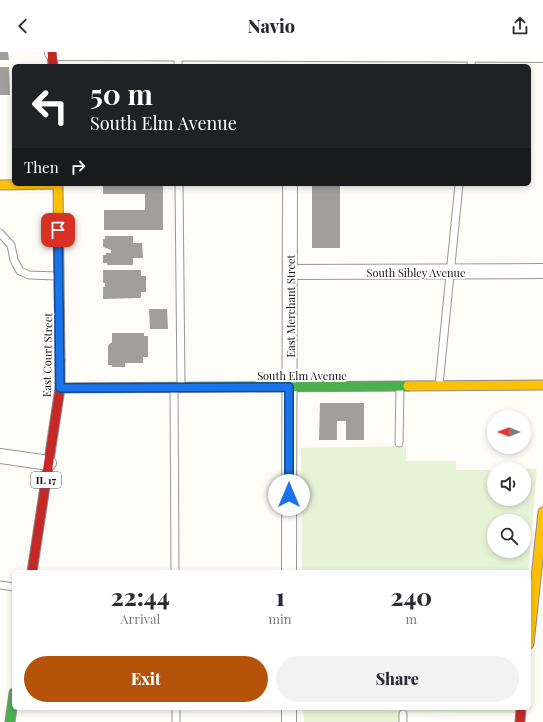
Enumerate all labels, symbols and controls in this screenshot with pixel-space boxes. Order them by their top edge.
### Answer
text: Navio [248,14,295,38]
icon: back [12,15,34,37]
icon: share [509,15,531,37]
text: 50 m [90,75,153,112]
icon: left [24,80,76,132]
text: South Elm Avenue [90,111,237,135]
icon: right [67,156,89,178]
text: Then [24,157,59,177]
pin [41,213,75,247]
icon: arrive [47,219,69,241]
street label: East Merchant Street [283,254,298,358]
street label: South Sibley Avenue [366,265,466,280]
street label: East Court Street [39,313,55,397]
street label: South Elm Avenue [257,368,347,383]
north arrow [487,410,531,454]
map controls [487,410,531,558]
button: sound [487,462,531,506]
road number: IL 17 [31,472,61,488]
position arrow [268,474,310,516]
button: search [487,514,531,558]
text: 22:44 [111,580,170,612]
text: 1 [275,580,285,612]
text: 240 [390,580,432,612]
text: Arrival [120,610,160,627]
text: min [269,610,292,627]
text: m [406,610,417,627]
button: Exit [24,656,268,702]
button: Share [276,656,519,702]

